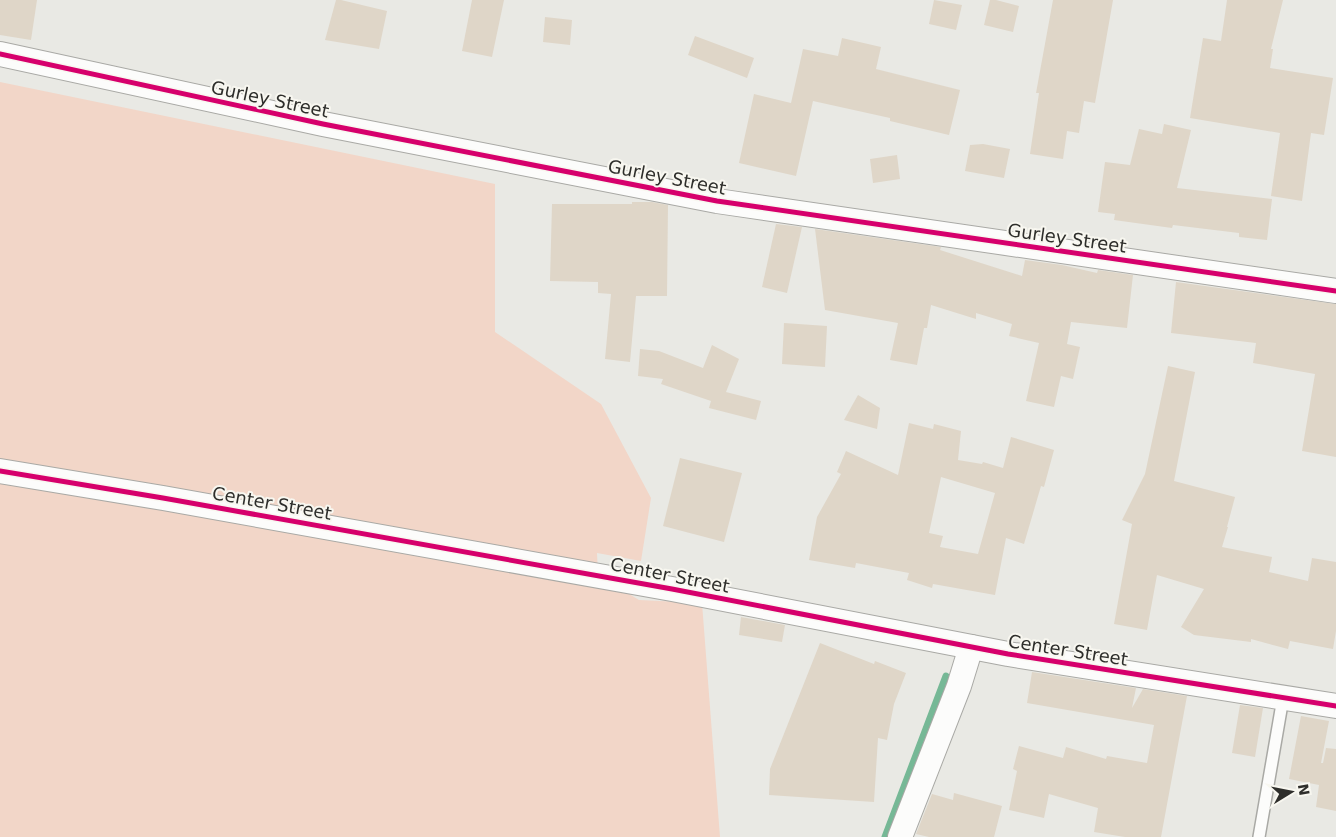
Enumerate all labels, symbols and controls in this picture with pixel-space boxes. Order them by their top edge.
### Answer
street label: Gurley Street [209,76,331,122]
street label: Gurley Street [606,155,728,199]
street label: Gurley Street [1006,219,1128,257]
street label: Center Street [211,482,333,524]
street label: Center Street [609,553,731,597]
street label: Center Street [1007,630,1129,670]
north arrow [1266,767,1316,817]
text: N [1295,783,1313,797]

